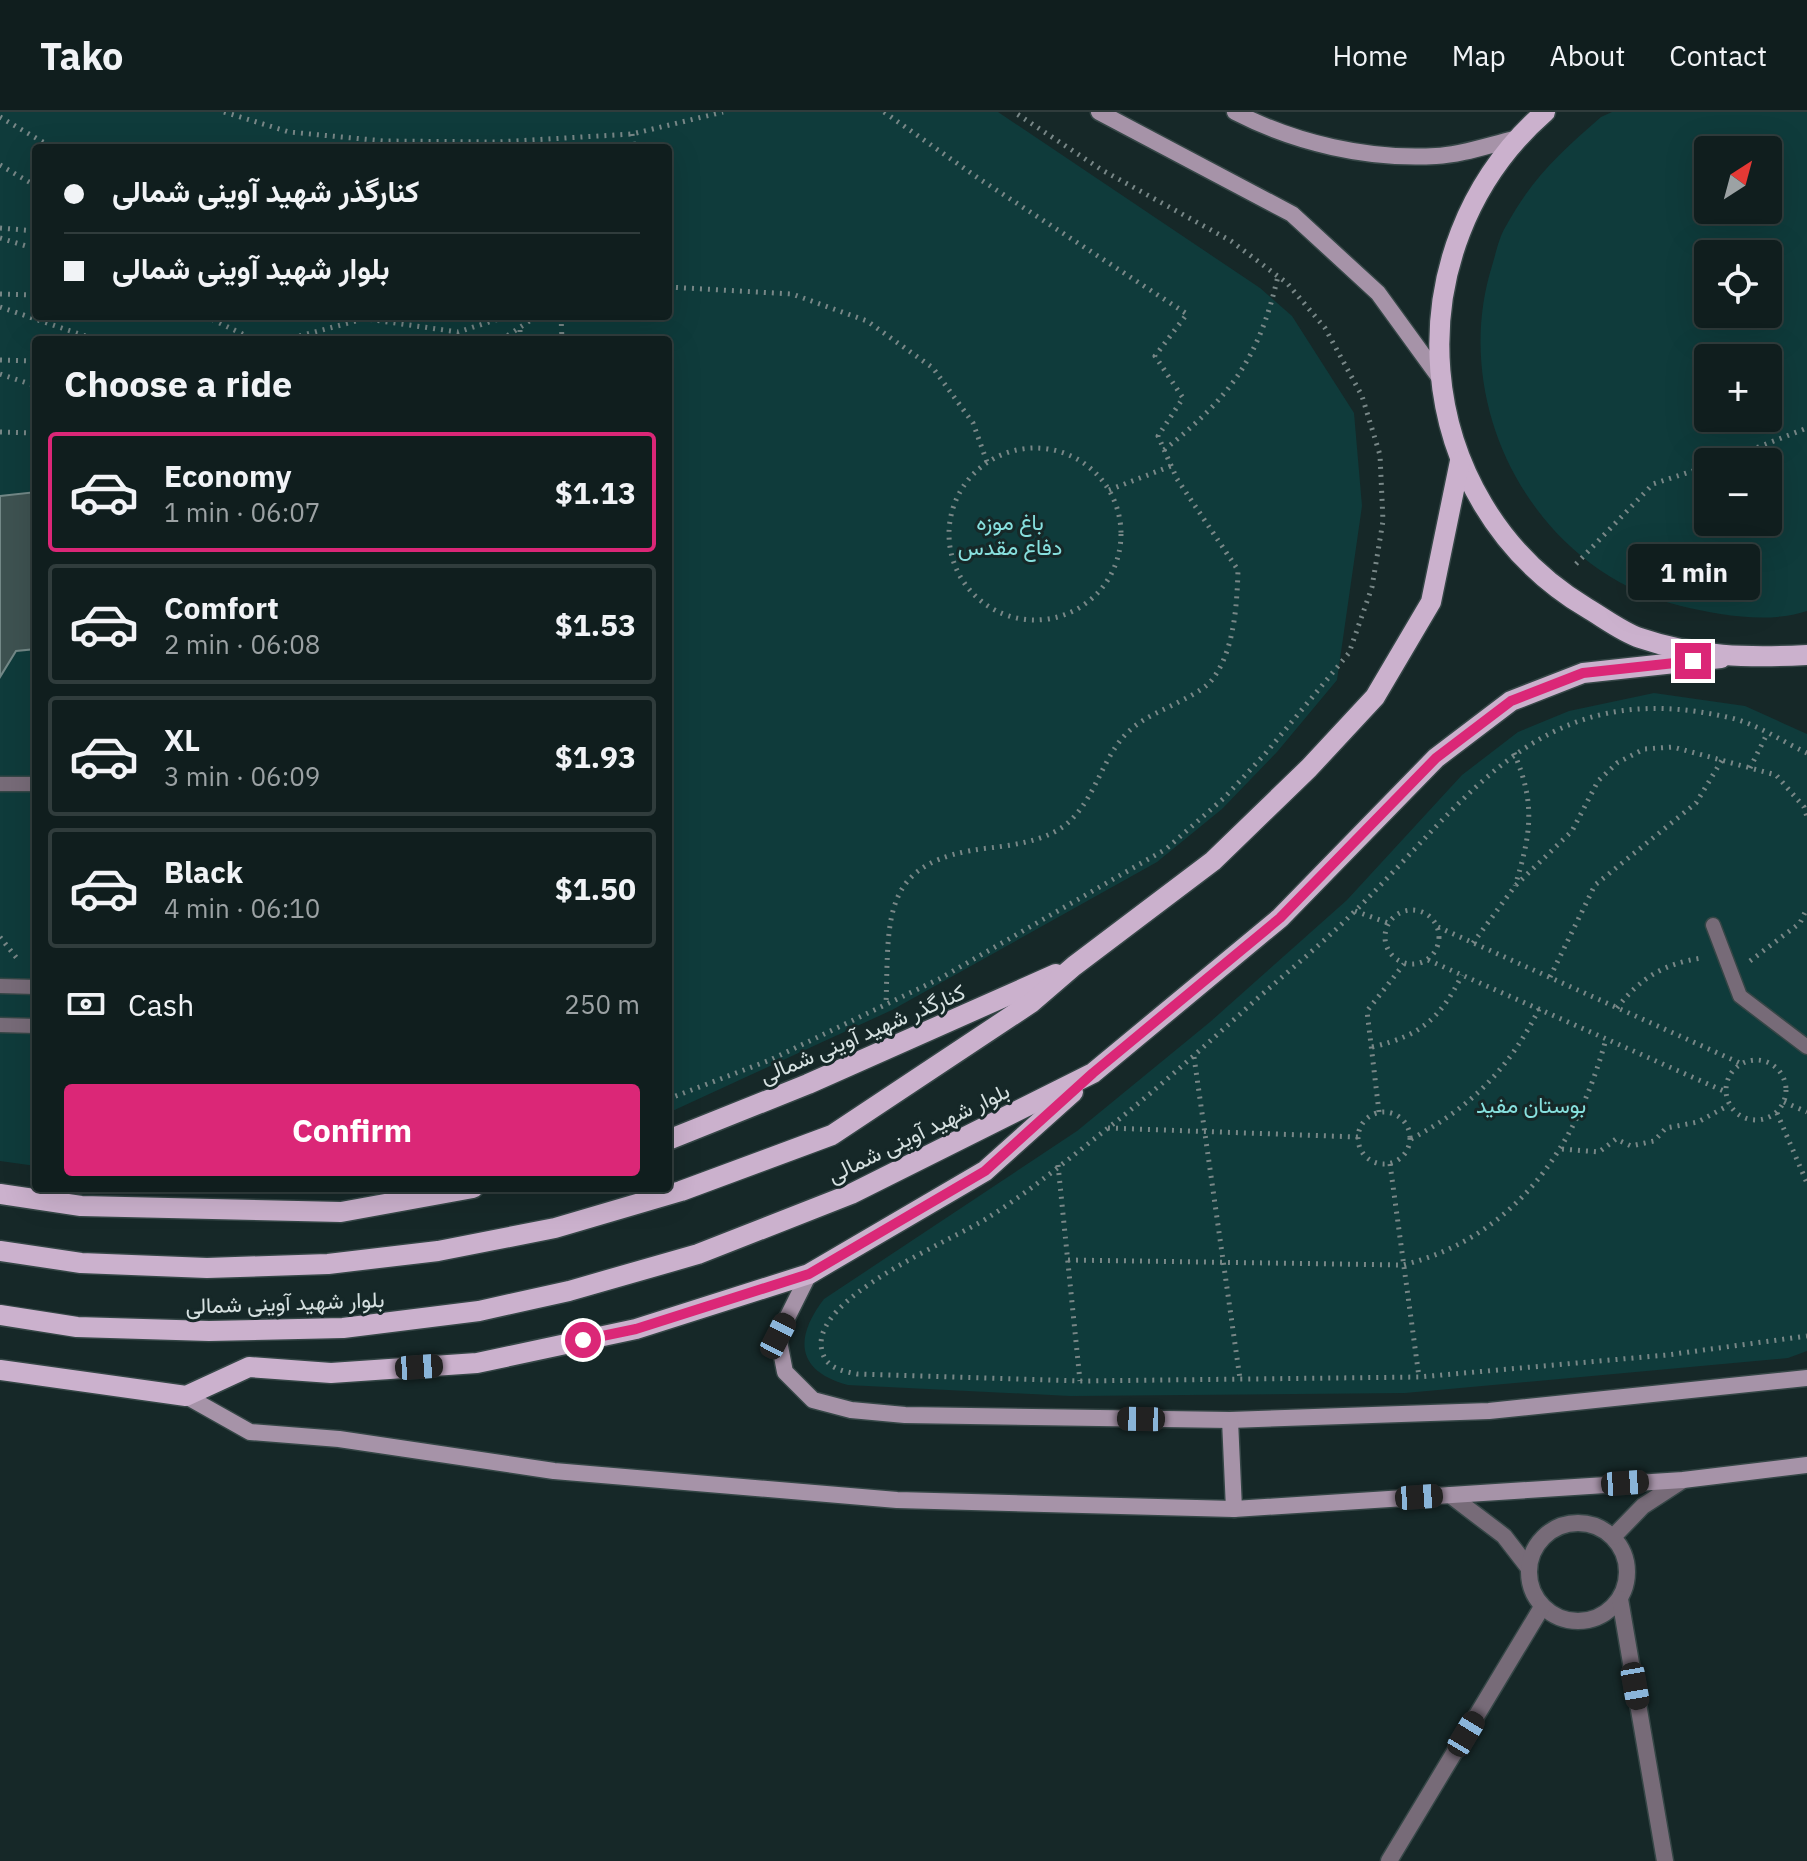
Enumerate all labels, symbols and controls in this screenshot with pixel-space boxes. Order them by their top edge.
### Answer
text: Tako [40,31,124,80]
text: Home [1332,37,1408,74]
text: Map [1452,37,1506,74]
text: About [1550,37,1625,74]
text: Contact [1669,37,1767,74]
north arrow [1694,136,1782,224]
map controls [1694,136,1782,536]
text: کنارگذر شهید آوینی شمالی [112,171,419,210]
button: locate [1694,240,1782,328]
text: بلوار شهید آوینی شمالی [112,248,390,287]
button: + [1694,344,1782,432]
text: Choose a ride [64,360,292,407]
button: − [1694,448,1782,536]
icon: car [68,456,140,528]
text: Economy [164,456,292,495]
text: $1.13 [555,473,636,512]
text: 1 min · 06:07 [164,495,320,529]
park label: باغ موزه دفاع مقدس [958,507,1062,562]
callout: 1 min [1627,545,1759,601]
text: 1 min [1660,555,1728,589]
icon: car [68,588,140,660]
text: Comfort [164,588,279,627]
text: $1.53 [555,605,636,644]
text: 2 min · 06:08 [164,627,320,661]
route end [1675,643,1711,679]
icon: car [68,720,140,792]
text: XL [164,720,200,759]
text: $1.93 [555,737,636,776]
text: 3 min · 06:09 [164,759,320,793]
icon: car [68,852,140,924]
text: Black [164,852,243,891]
text: $1.50 [555,869,636,908]
text: 4 min · 06:10 [164,891,320,925]
street label: کنارگذر شهید آوینی شمالی [755,976,969,1089]
icon: cash [64,982,108,1026]
text: Cash [128,985,194,1024]
text: 250 m [564,987,640,1021]
street label: بلوار شهید آوینی شمالی [822,1075,1014,1189]
button: Confirm [64,1084,640,1176]
park label: بوستان مفید [1476,1090,1586,1119]
street label: بلوار شهید آوینی شمالی [185,1284,385,1320]
car [756,1309,800,1363]
route start [565,1322,601,1358]
car [394,1353,444,1381]
car [1117,1407,1165,1431]
car [1600,1469,1650,1497]
car [1394,1483,1444,1511]
car [1619,1660,1651,1712]
car [1443,1707,1489,1761]

